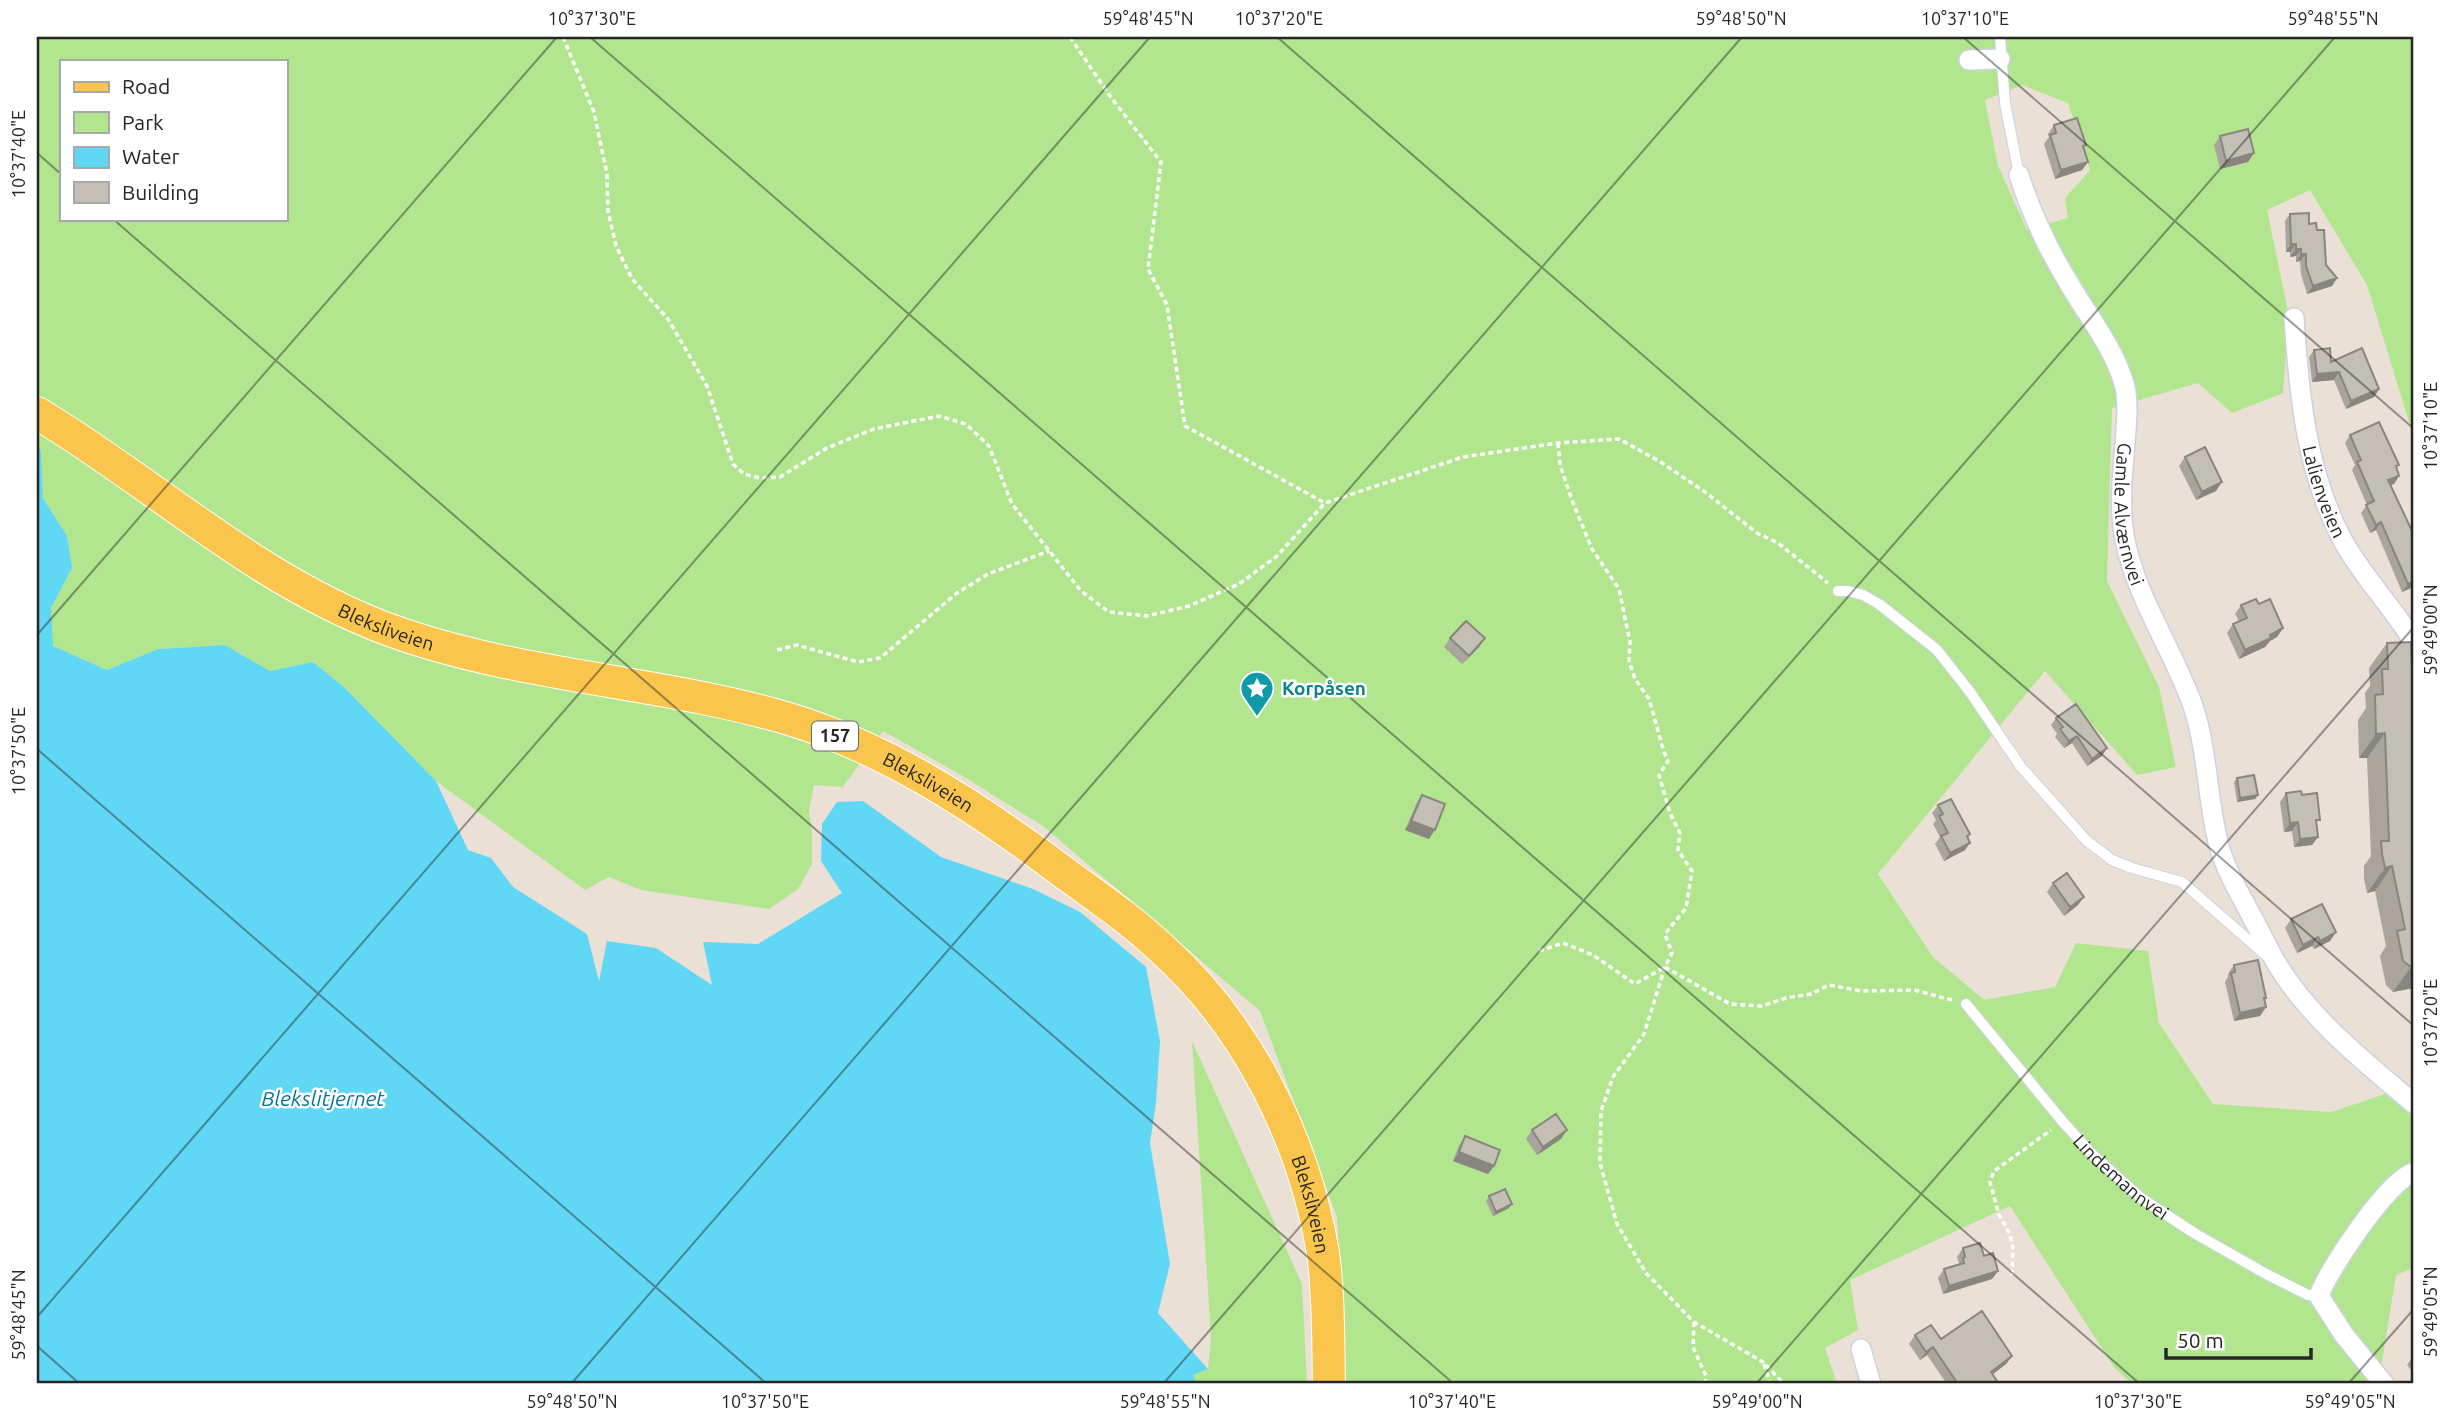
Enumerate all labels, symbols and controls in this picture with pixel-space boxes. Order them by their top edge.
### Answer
text: 10°37'30"E [548,8,636,28]
text: 59°48'45"N [1102,8,1194,28]
text: 10°37'20"E [1235,8,1323,28]
text: 59°48'50"N [1695,8,1787,28]
text: 10°37'10"E [1921,8,2009,28]
text: 59°48'55"N [2287,8,2379,28]
legend [60,60,287,220]
text: Road [122,74,170,98]
text: 10°37'40"E [8,110,28,198]
text: Park [122,110,164,134]
text: Water [122,144,180,168]
text: Building [122,180,199,204]
text: 10°37'10"E [2420,382,2440,470]
street label: Gamle Alværnvei [2110,442,2149,588]
street label: Lalienveien [2299,444,2350,541]
text: 59°49'00"N [2420,584,2440,676]
street label: Bleksliveien [335,599,437,655]
place icon: Korpåsen [1238,669,1276,718]
place label: Korpåsen [1282,677,1366,699]
text: 10°37'50"E [8,707,28,795]
road number: 157 [812,722,858,750]
street label: Bleksliveien [879,747,978,817]
text: 10°37'20"E [2420,979,2440,1067]
water label: Blekslitjernet [262,1086,385,1110]
street label: Lindemannvei [2069,1130,2173,1224]
street label: Bleksliveien [1287,1152,1334,1255]
text: 59°49'05"N [2420,1266,2440,1358]
text: 59°48'45"N [8,1269,28,1361]
scale bar [2166,1316,2312,1360]
text: 50 m [2177,1328,2224,1352]
text: 59°48'50"N [526,1391,618,1411]
text: 10°37'50"E [721,1391,809,1411]
text: 59°48'55"N [1119,1391,1211,1411]
text: 10°37'40"E [1408,1391,1496,1411]
text: 59°49'00"N [1711,1391,1803,1411]
text: 10°37'30"E [2094,1391,2182,1411]
text: 59°49'05"N [2304,1391,2396,1411]

